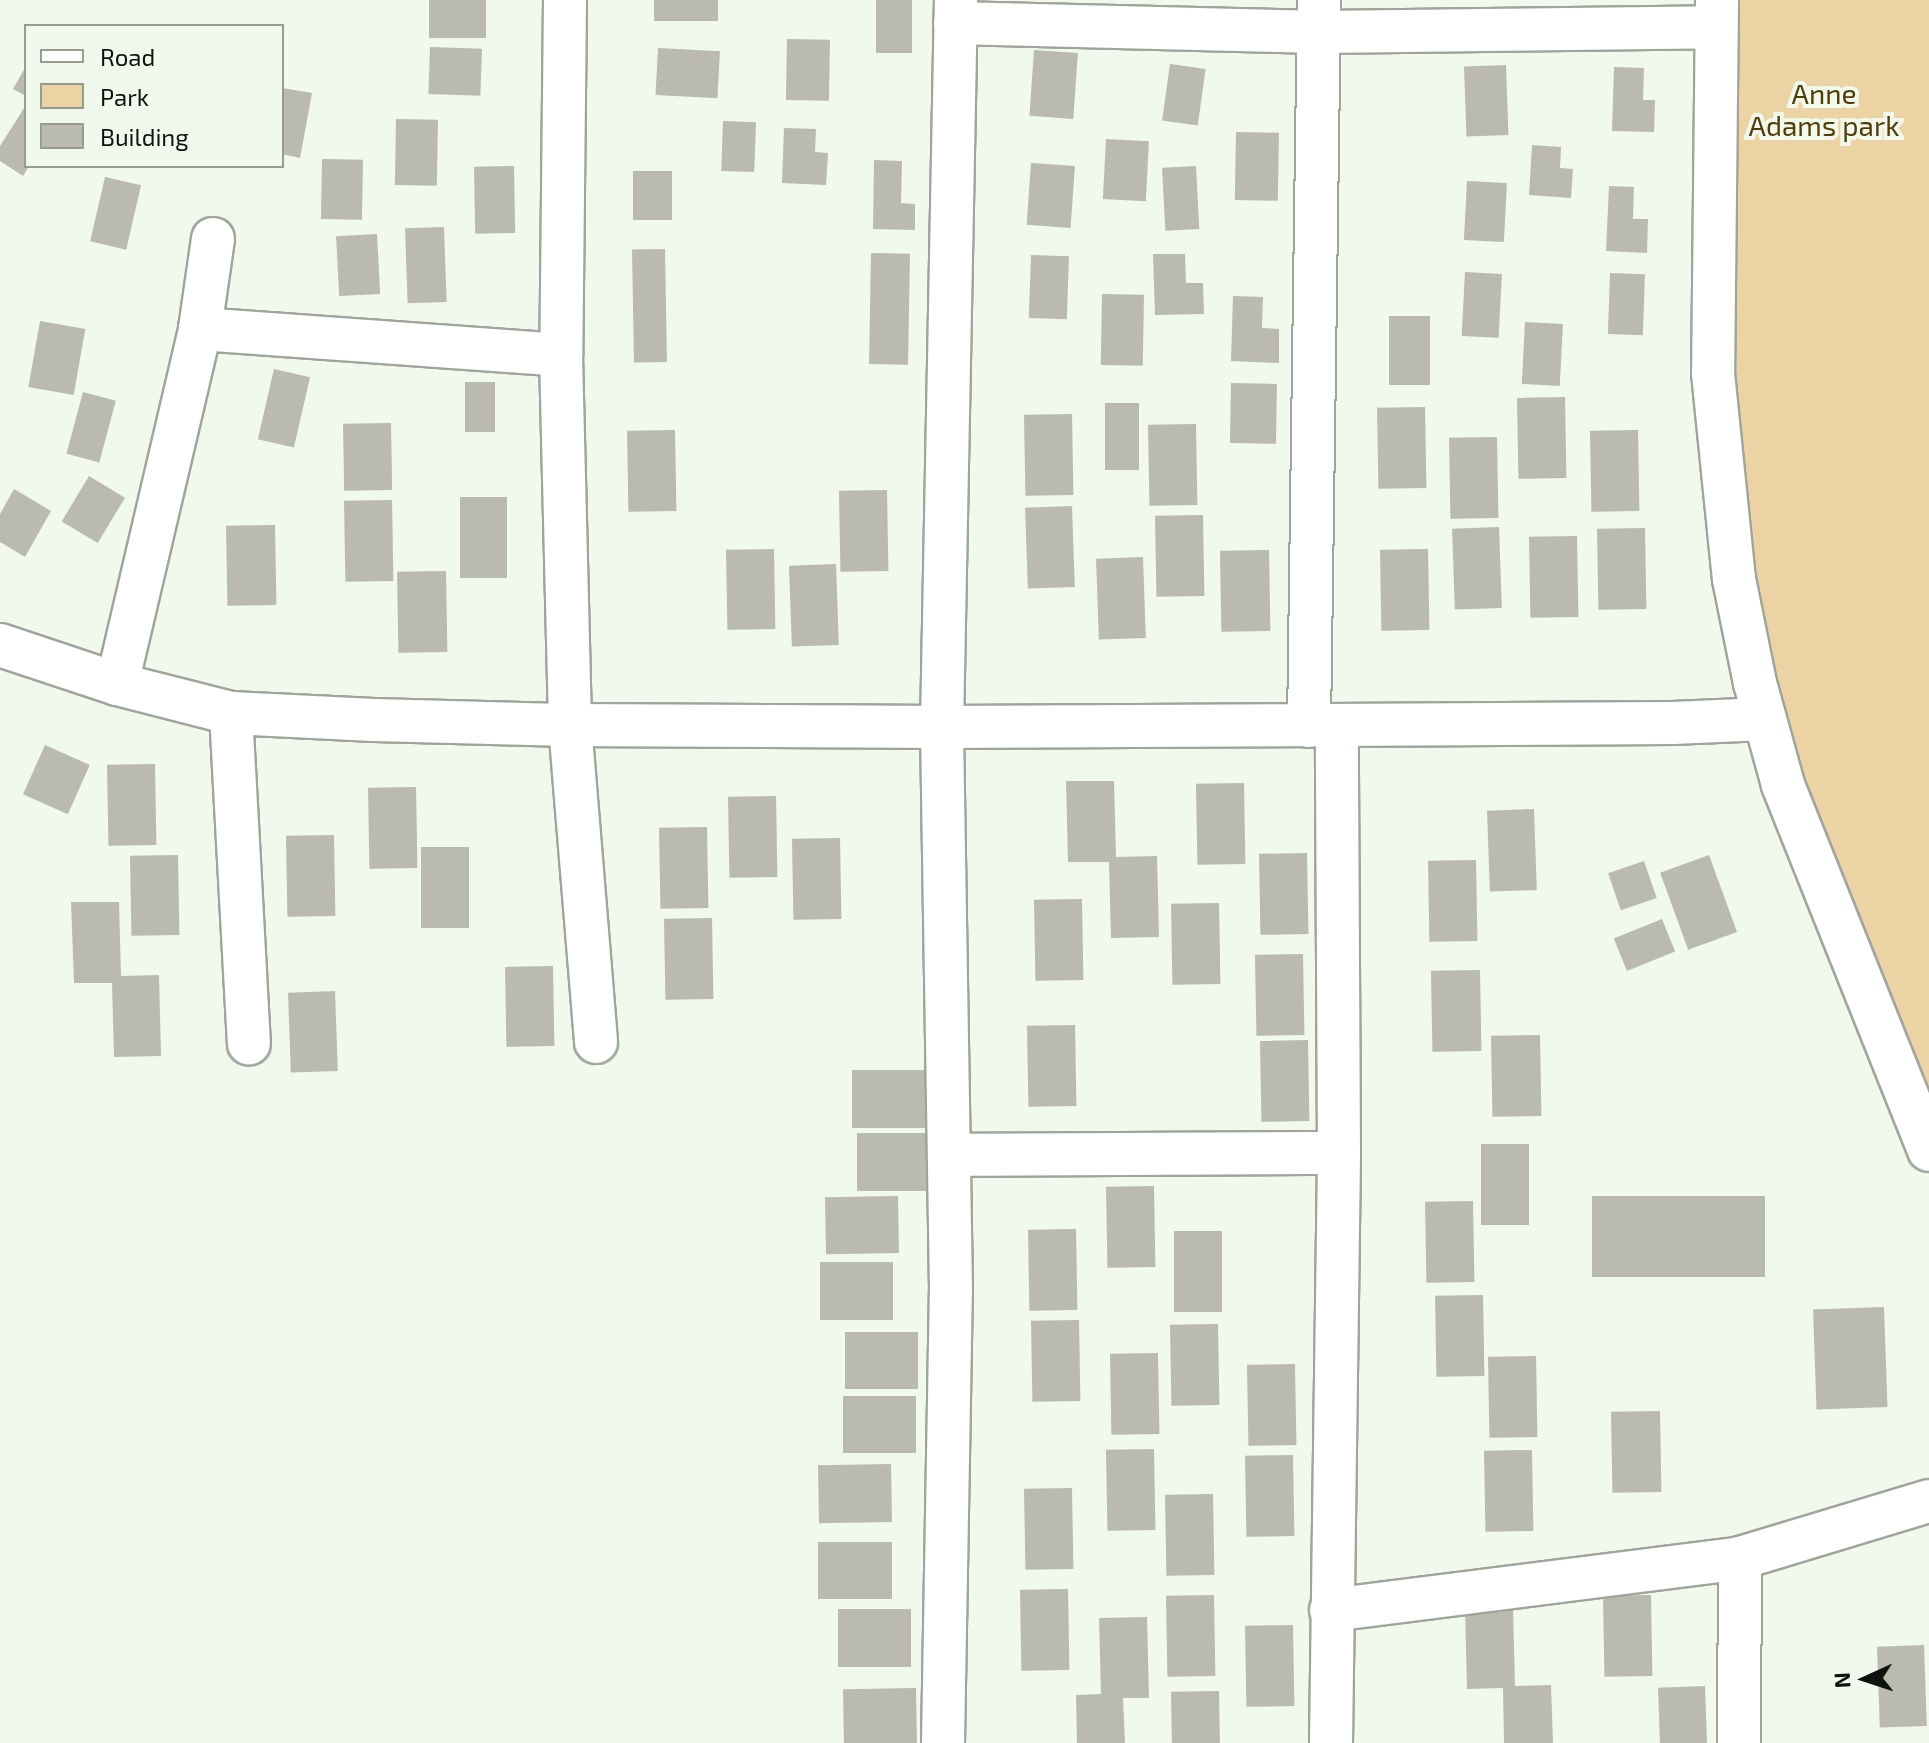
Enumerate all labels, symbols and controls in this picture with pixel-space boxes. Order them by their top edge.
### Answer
legend [24,24,284,168]
text: Road [100,42,155,71]
park label: Anne Adams park [1749,76,1899,142]
text: Park [100,82,149,111]
text: Building [100,122,189,151]
north arrow [1825,1639,1905,1719]
text: N [1828,1672,1854,1689]

